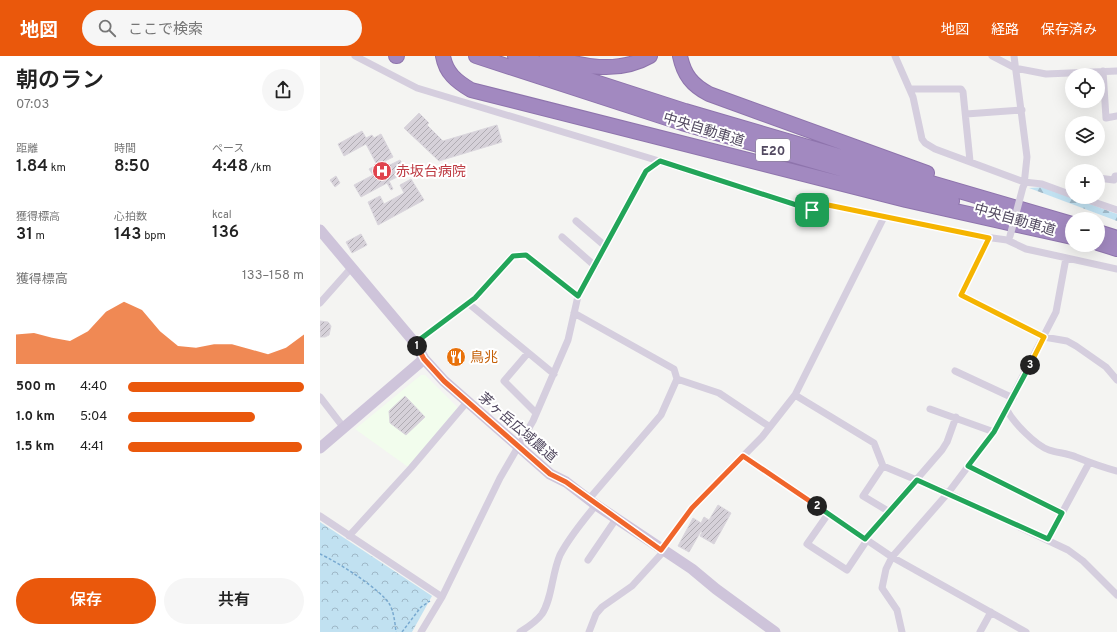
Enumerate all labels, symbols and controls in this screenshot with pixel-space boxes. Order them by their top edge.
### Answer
search box [82,10,362,46]
icon: search [96,17,118,39]
text: 地図 [20,19,58,43]
text: ここで検索 [128,21,203,40]
text: 地図 [941,22,969,39]
text: 経路 [991,22,1019,39]
text: 保存済み [1041,22,1097,39]
text: 朝のラン [16,68,104,95]
map controls [1065,68,1105,252]
button: locate [1065,68,1105,108]
button: share [262,69,304,111]
text: 07:03 [16,97,49,113]
street label: 中央自動車道 [661,110,746,151]
button: layers [1065,116,1105,156]
road number: E20 [756,139,790,161]
text: 距離 [16,142,38,156]
text: 時間 [114,142,136,156]
text: ペース [212,142,244,156]
text: 1.84 [16,156,48,178]
text: 8:50 [114,156,150,178]
text: 4:48 [212,156,248,178]
hospital icon: 赤坂台病院 [371,160,393,182]
text: km [48,161,66,175]
text: /km [248,161,271,175]
place label: 赤坂台病院 [396,163,466,181]
button: + [1065,164,1105,204]
pin [795,193,829,227]
icon: arrive [801,199,823,221]
street label: 中央自動車道 [972,201,1057,240]
text: kcal [212,208,232,222]
text: 獲得標高 [16,210,60,224]
text: 心拍数 [114,210,147,224]
button: − [1065,212,1105,252]
text: 136 [212,222,239,244]
text: 31 [16,224,33,246]
text: 143 [114,224,142,246]
text: m [33,229,45,243]
text: bpm [142,229,166,243]
text: 133–158 m [242,268,304,284]
text: 獲得標高 [16,272,68,288]
pin: 1 [407,336,427,356]
text: 1 [415,339,419,353]
restaurant icon: 鳥兆 [445,346,467,368]
place label: 鳥兆 [470,350,498,367]
pin: 3 [1020,355,1040,375]
text: 3 [1027,358,1033,372]
text: 500 m [16,379,56,395]
text: 4:40 [80,379,107,395]
street label: 茅ヶ岳広域農道 [474,390,560,467]
text: 1.0 km [16,409,55,425]
text: 5:04 [80,409,107,425]
text: 1.5 km [16,439,54,455]
text: 4:41 [80,439,104,455]
pin: 2 [807,496,827,516]
text: 2 [814,499,820,513]
button: 保存 [16,578,156,624]
button: 共有 [164,578,304,624]

